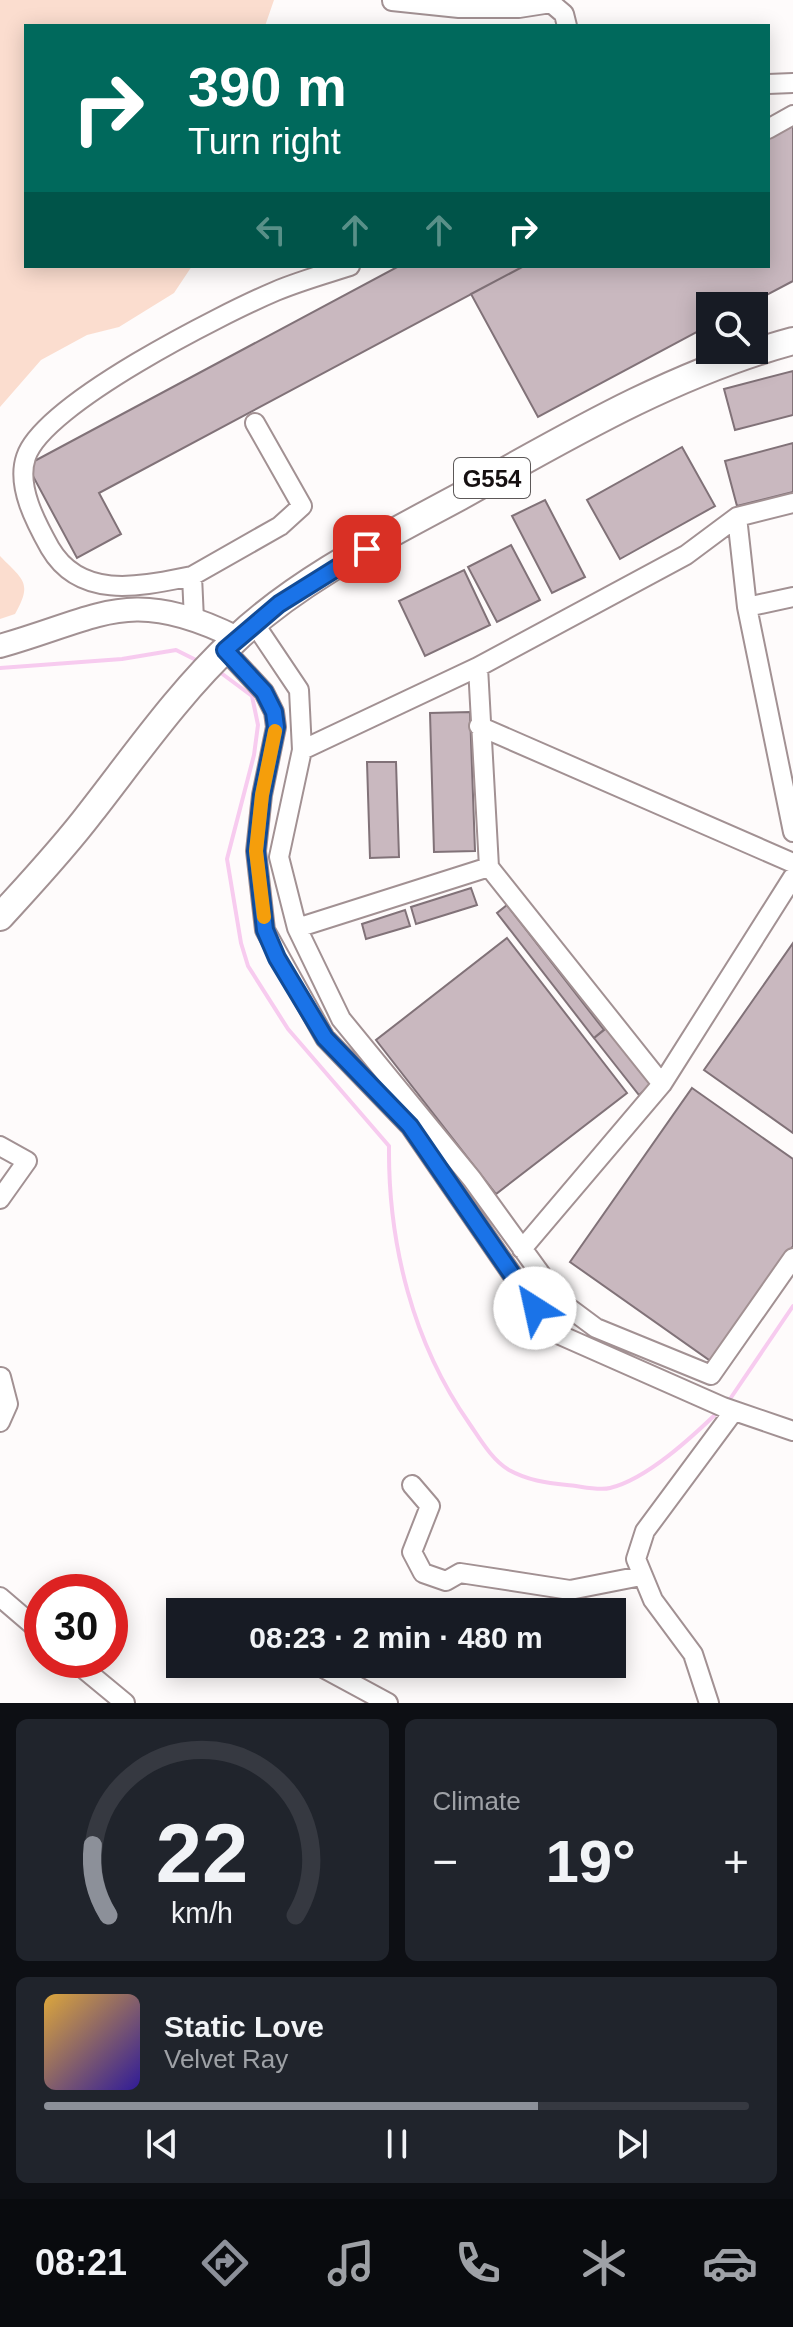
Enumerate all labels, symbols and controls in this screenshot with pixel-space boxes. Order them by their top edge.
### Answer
text: 390 m [188,55,347,118]
icon: right [56,56,160,160]
text: Turn right [188,121,341,162]
icon: left [249,208,293,252]
icon: ahead [333,208,377,252]
icon: ahead [417,208,461,252]
icon: right [501,208,545,252]
map controls [696,292,768,364]
button: search [696,292,768,364]
road number: G554 [454,458,530,498]
pin [333,515,401,583]
icon: arrive [345,527,389,571]
position arrow [493,1266,577,1350]
speed limit sign: 30 [24,1574,128,1678]
text: 08:23 · 2 min · 480 m [249,1621,543,1654]
text: Climate [433,1786,521,1816]
text: 22 [156,1807,249,1900]
text: 19° [545,1828,636,1895]
text: − [433,1837,458,1886]
text: + [723,1837,749,1886]
text: km/h [171,1897,233,1929]
text: Static Love [164,2010,324,2043]
text: Velvet Ray [164,2044,288,2074]
icon: previous [140,2122,184,2166]
icon: pause [375,2122,419,2166]
icon: next [610,2122,654,2166]
icon: directions [197,2235,253,2291]
icon: music [323,2235,379,2291]
icon: phone [450,2235,506,2291]
icon: climate [576,2235,632,2291]
icon: car [702,2235,758,2291]
text: 08:21 [35,2242,127,2283]

